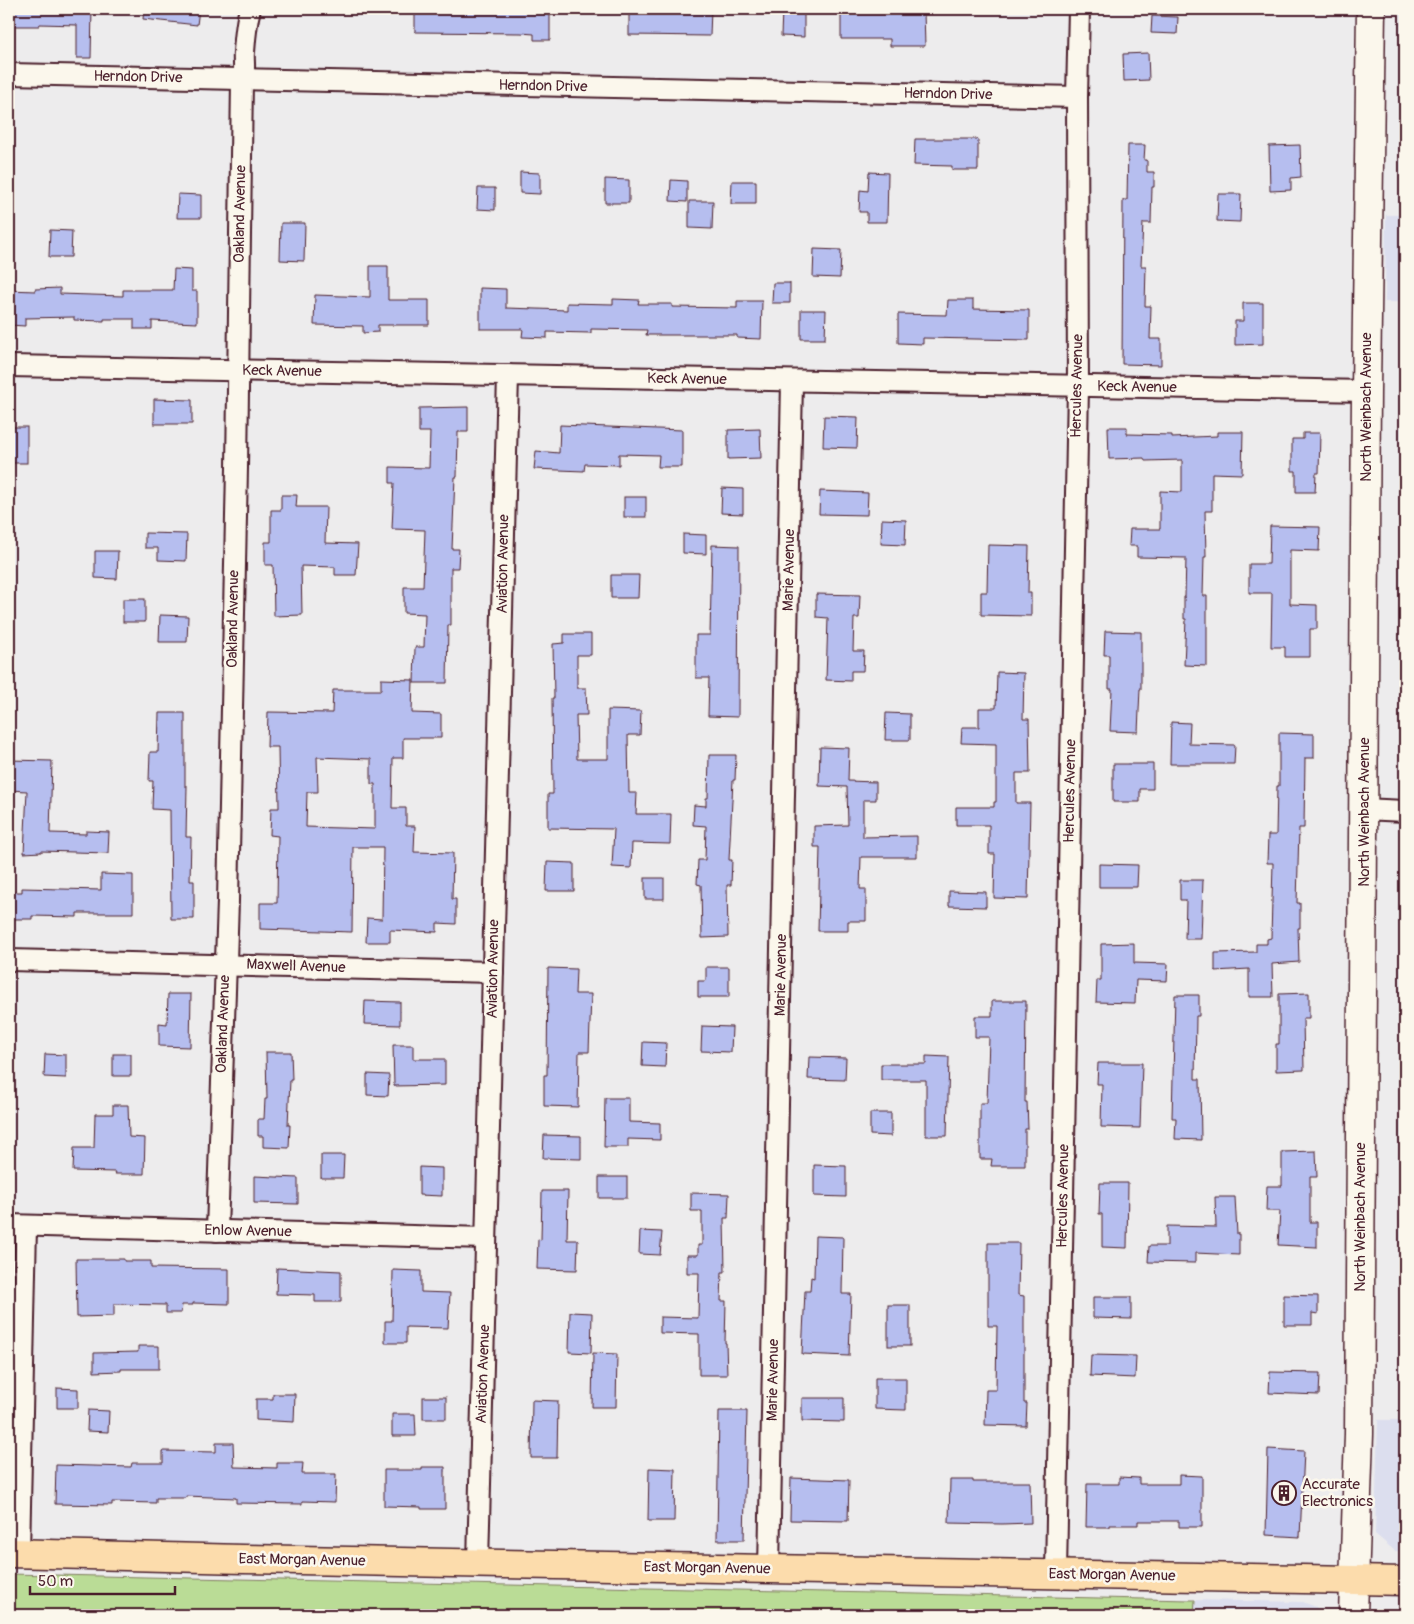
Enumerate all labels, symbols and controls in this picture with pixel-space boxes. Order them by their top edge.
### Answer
street label: Herndon Drive [93,67,183,87]
street label: Herndon Drive [498,76,588,96]
street label: Herndon Drive [903,84,993,104]
street label: Oakland Avenue [230,164,250,263]
street label: North Weinbach Avenue [1357,332,1376,482]
street label: Hercules Avenue [1067,333,1087,438]
street label: Keck Avenue [242,361,323,381]
street label: Keck Avenue [647,369,728,389]
street label: Keck Avenue [1097,377,1178,397]
street label: Aviation Avenue [493,514,513,614]
street label: Marie Avenue [779,528,799,611]
street label: Oakland Avenue [223,569,243,668]
street label: North Weinbach Avenue [1355,737,1374,887]
street label: Hercules Avenue [1060,738,1080,843]
street label: Aviation Avenue [483,919,503,1019]
street label: Marie Avenue [771,933,791,1016]
street label: Maxwell Avenue [246,955,347,977]
street label: Oakland Avenue [212,974,234,1073]
street label: North Weinbach Avenue [1351,1142,1370,1292]
street label: Hercules Avenue [1053,1143,1073,1248]
street label: Enlow Avenue [204,1221,292,1241]
street label: Aviation Avenue [472,1323,494,1424]
street label: Marie Avenue [763,1338,783,1421]
place label: Accurate Electronics [1302,1475,1373,1511]
building icon: Accurate Electronics [1271,1480,1297,1506]
street label: East Morgan Avenue [238,1549,366,1571]
street label: East Morgan Avenue [643,1557,771,1579]
scale bar [30,1564,175,1596]
street label: East Morgan Avenue [1048,1564,1176,1586]
text: 50 m [38,1572,73,1591]

